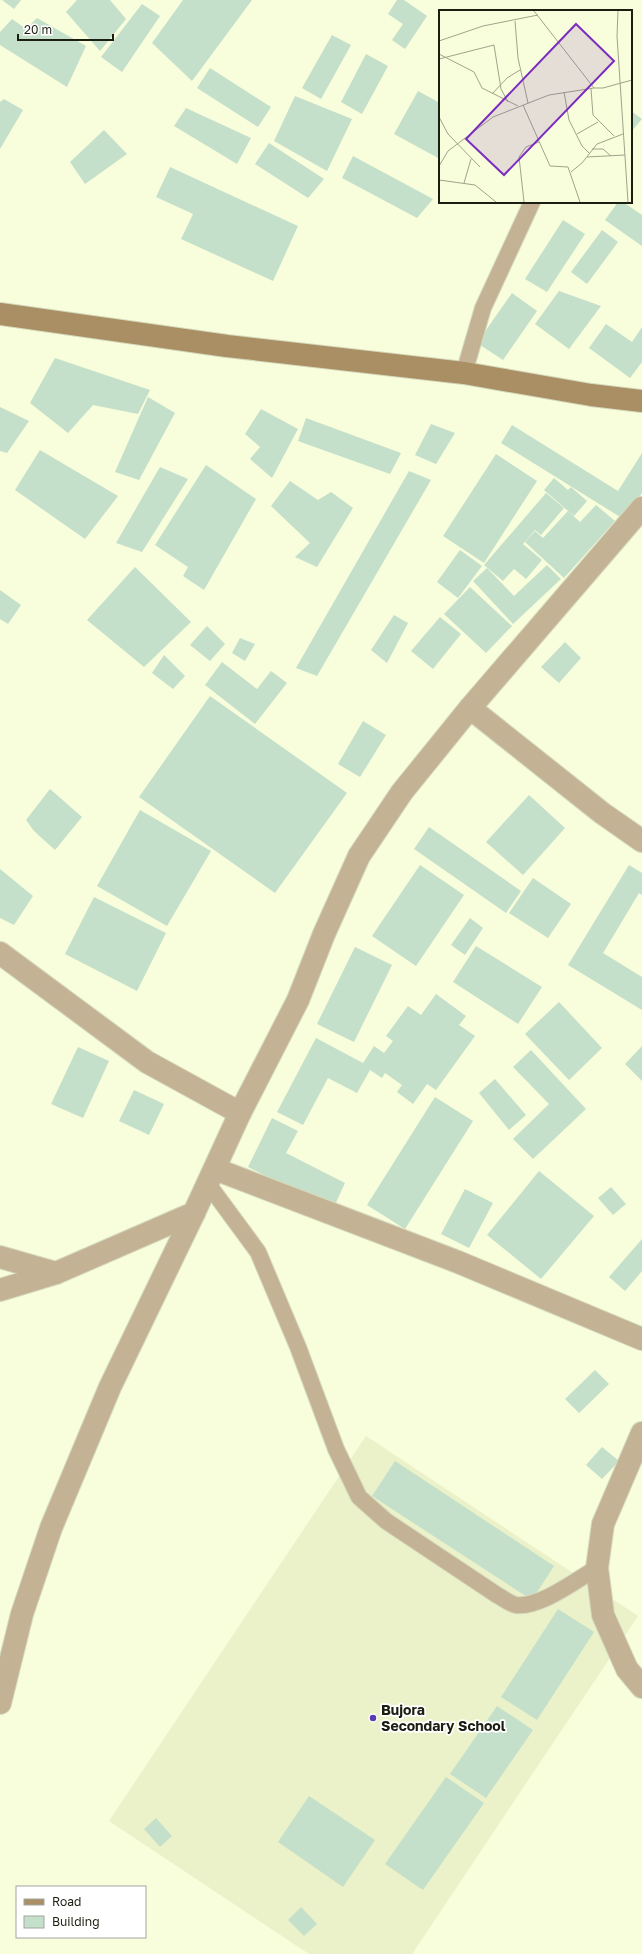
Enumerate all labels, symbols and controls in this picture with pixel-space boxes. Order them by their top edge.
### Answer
inset map [439,10,632,203]
scale bar [18,16,113,42]
text: 20 m [24,22,52,37]
place label: Bujora Secondary School [381,1701,506,1734]
marker: Bujora Secondary School [368,1713,378,1723]
legend [16,1886,146,1938]
text: Road [52,1894,81,1909]
text: Building [52,1914,100,1929]

